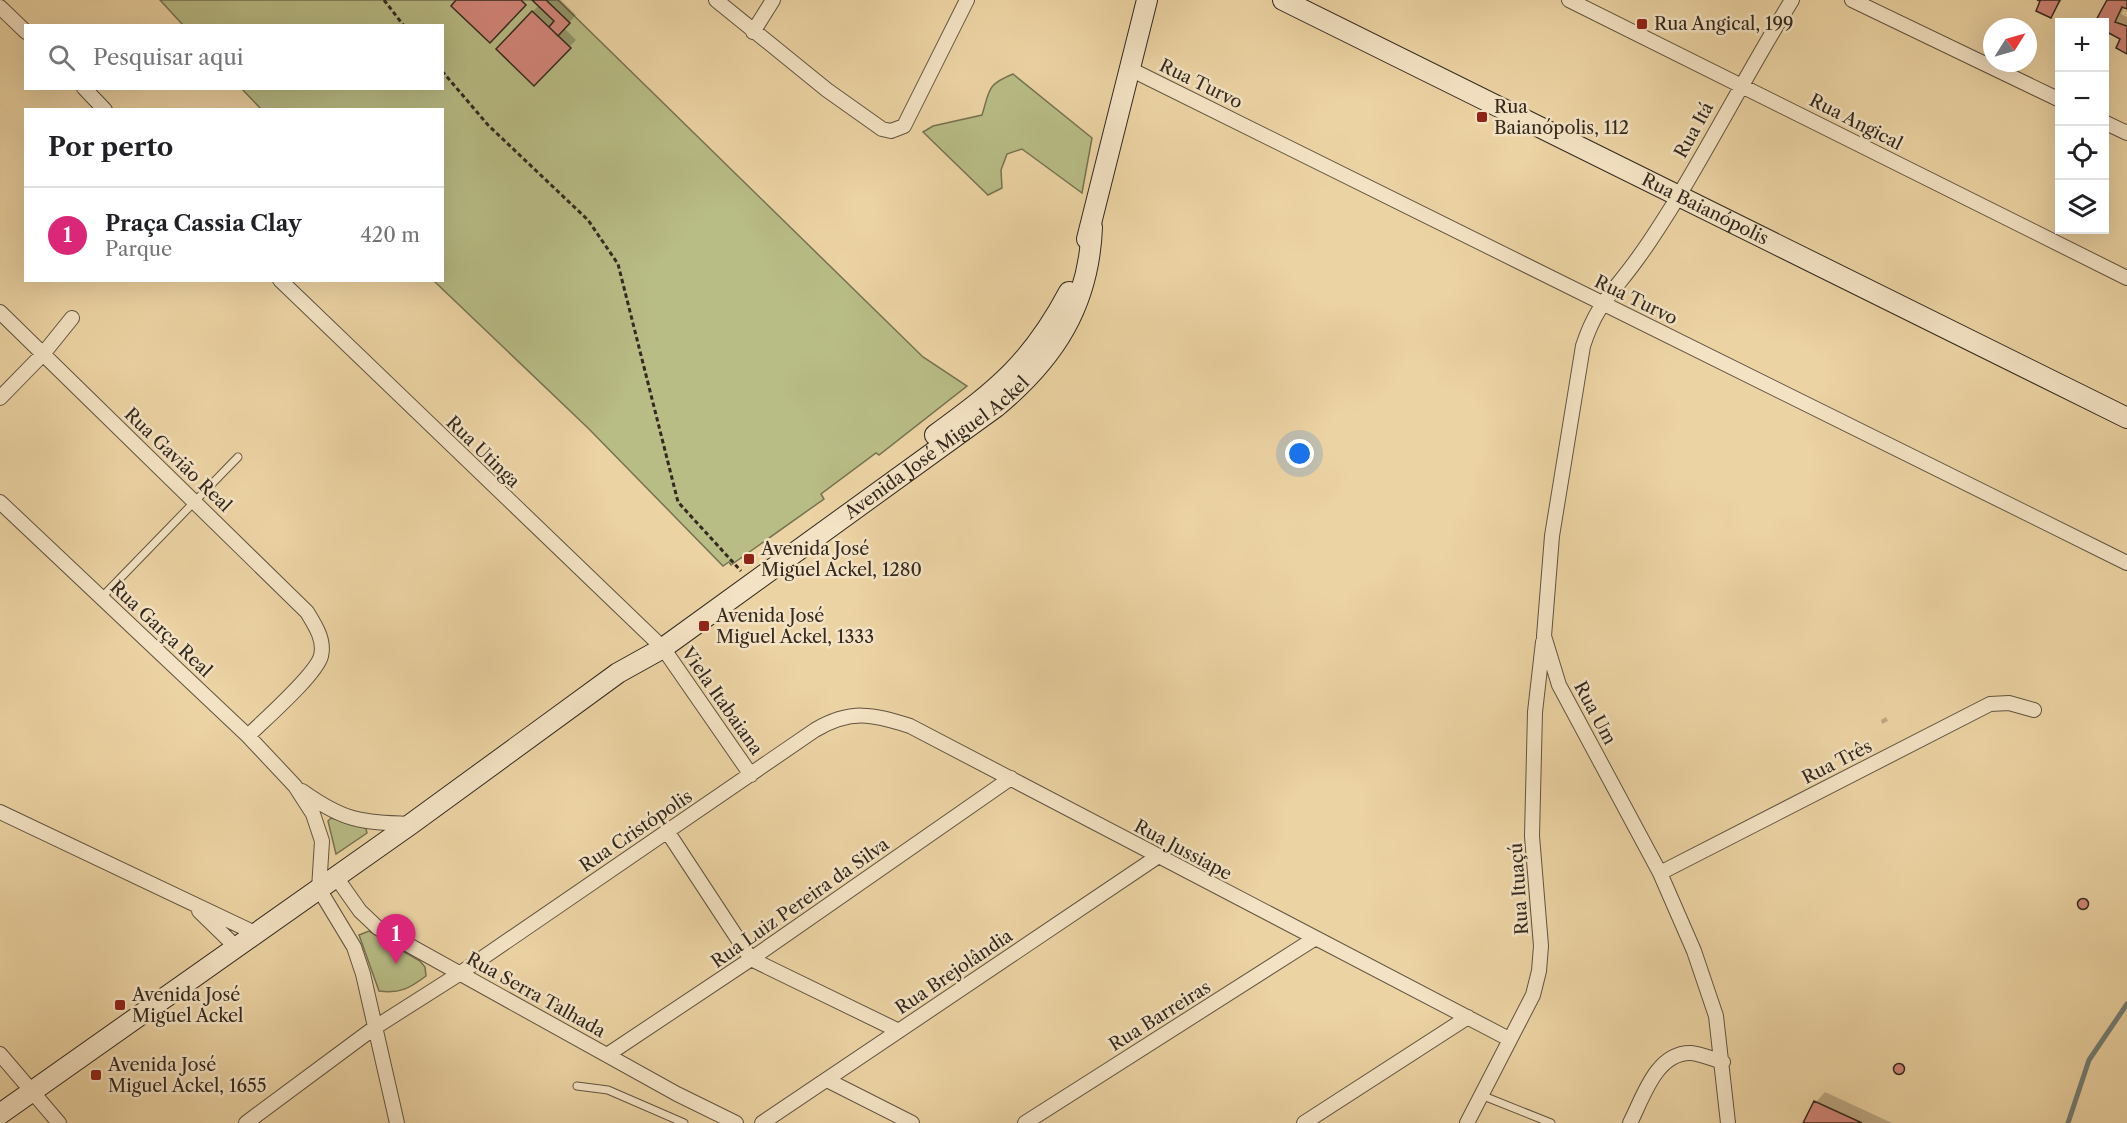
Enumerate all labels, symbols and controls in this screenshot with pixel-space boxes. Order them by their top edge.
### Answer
place label: Rua Angical, 199 [1654,13,1794,35]
marker: Rua Angical, 199 [1635,17,1649,31]
north arrow [1983,18,2037,72]
map controls [2055,18,2109,234]
button: + [2055,18,2109,72]
search box [24,24,444,90]
icon: search [45,41,78,74]
text: Pesquisar aqui [93,44,243,71]
street label: Rua Turvo [1156,54,1246,114]
button: − [2055,72,2109,126]
street label: Rua Angical [1806,89,1906,155]
place label: Rua Baianópolis, 112 [1494,96,1629,139]
street label: Rua Itá [1670,98,1719,162]
marker: Rua Baianópolis, 112 [1475,110,1489,124]
button: locate [2055,126,2109,180]
text: Por perto [48,131,173,163]
street label: Rua Baianópolis [1638,168,1772,250]
button: layers [2055,180,2109,234]
text: Praça Cassia Clay [105,210,301,237]
text: 1 [63,223,72,247]
text: 420 m [360,223,420,247]
text: Parque [105,237,172,261]
street label: Rua Turvo [1591,270,1681,330]
street label: Avenida José Miguel Ackel [840,372,1034,524]
street label: Rua Gavião Real [120,403,236,517]
street label: Rua Utinga [442,412,525,493]
your location [1285,439,1314,468]
place label: Avenida José Miguel Ackel, 1280 [760,538,922,581]
marker: Avenida José Miguel Ackel, 1280 [742,552,756,566]
street label: Rua Garça Real [105,576,217,682]
place label: Avenida José Miguel Ackel, 1333 [715,605,874,648]
marker: Avenida José Miguel Ackel, 1333 [697,619,711,633]
street label: Viela Itabaiana [676,642,768,759]
street label: Rua Um [1569,678,1621,749]
street label: Rua Três [1798,735,1876,789]
street label: Rua Cristópolis [575,785,697,877]
street label: Rua Jussiape [1130,815,1236,885]
street label: Rua Luiz Pereira da Silva [707,833,894,973]
street label: Rua Ituaçú [1505,842,1533,936]
pin: 1 [376,914,416,964]
street label: Rua Brejolândia [891,924,1017,1019]
street label: Rua Serra Talhada [463,948,610,1043]
street label: Rua Barreiras [1105,976,1215,1056]
place label: Avenida José Miguel Ackel [131,984,243,1027]
marker: Avenida José Miguel Ackel [113,998,127,1012]
place label: Avenida José Miguel Ackel, 1655 [107,1054,267,1097]
marker: Avenida José Miguel Ackel, 1655 [89,1068,103,1082]

